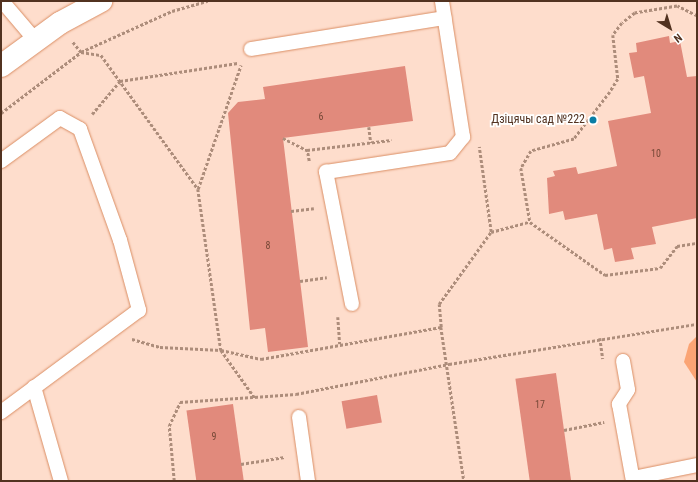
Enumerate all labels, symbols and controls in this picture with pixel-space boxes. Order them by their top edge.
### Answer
north arrow [650,8,690,48]
text: N [671,31,684,45]
house number: 6 [319,111,323,123]
place label: Дзіцячы сад №222 [491,113,585,127]
marker: Дзіцячы сад №222 [588,115,598,125]
house number: 10 [651,148,661,160]
house number: 8 [266,240,270,252]
house number: 17 [535,399,545,411]
house number: 9 [212,431,216,443]

